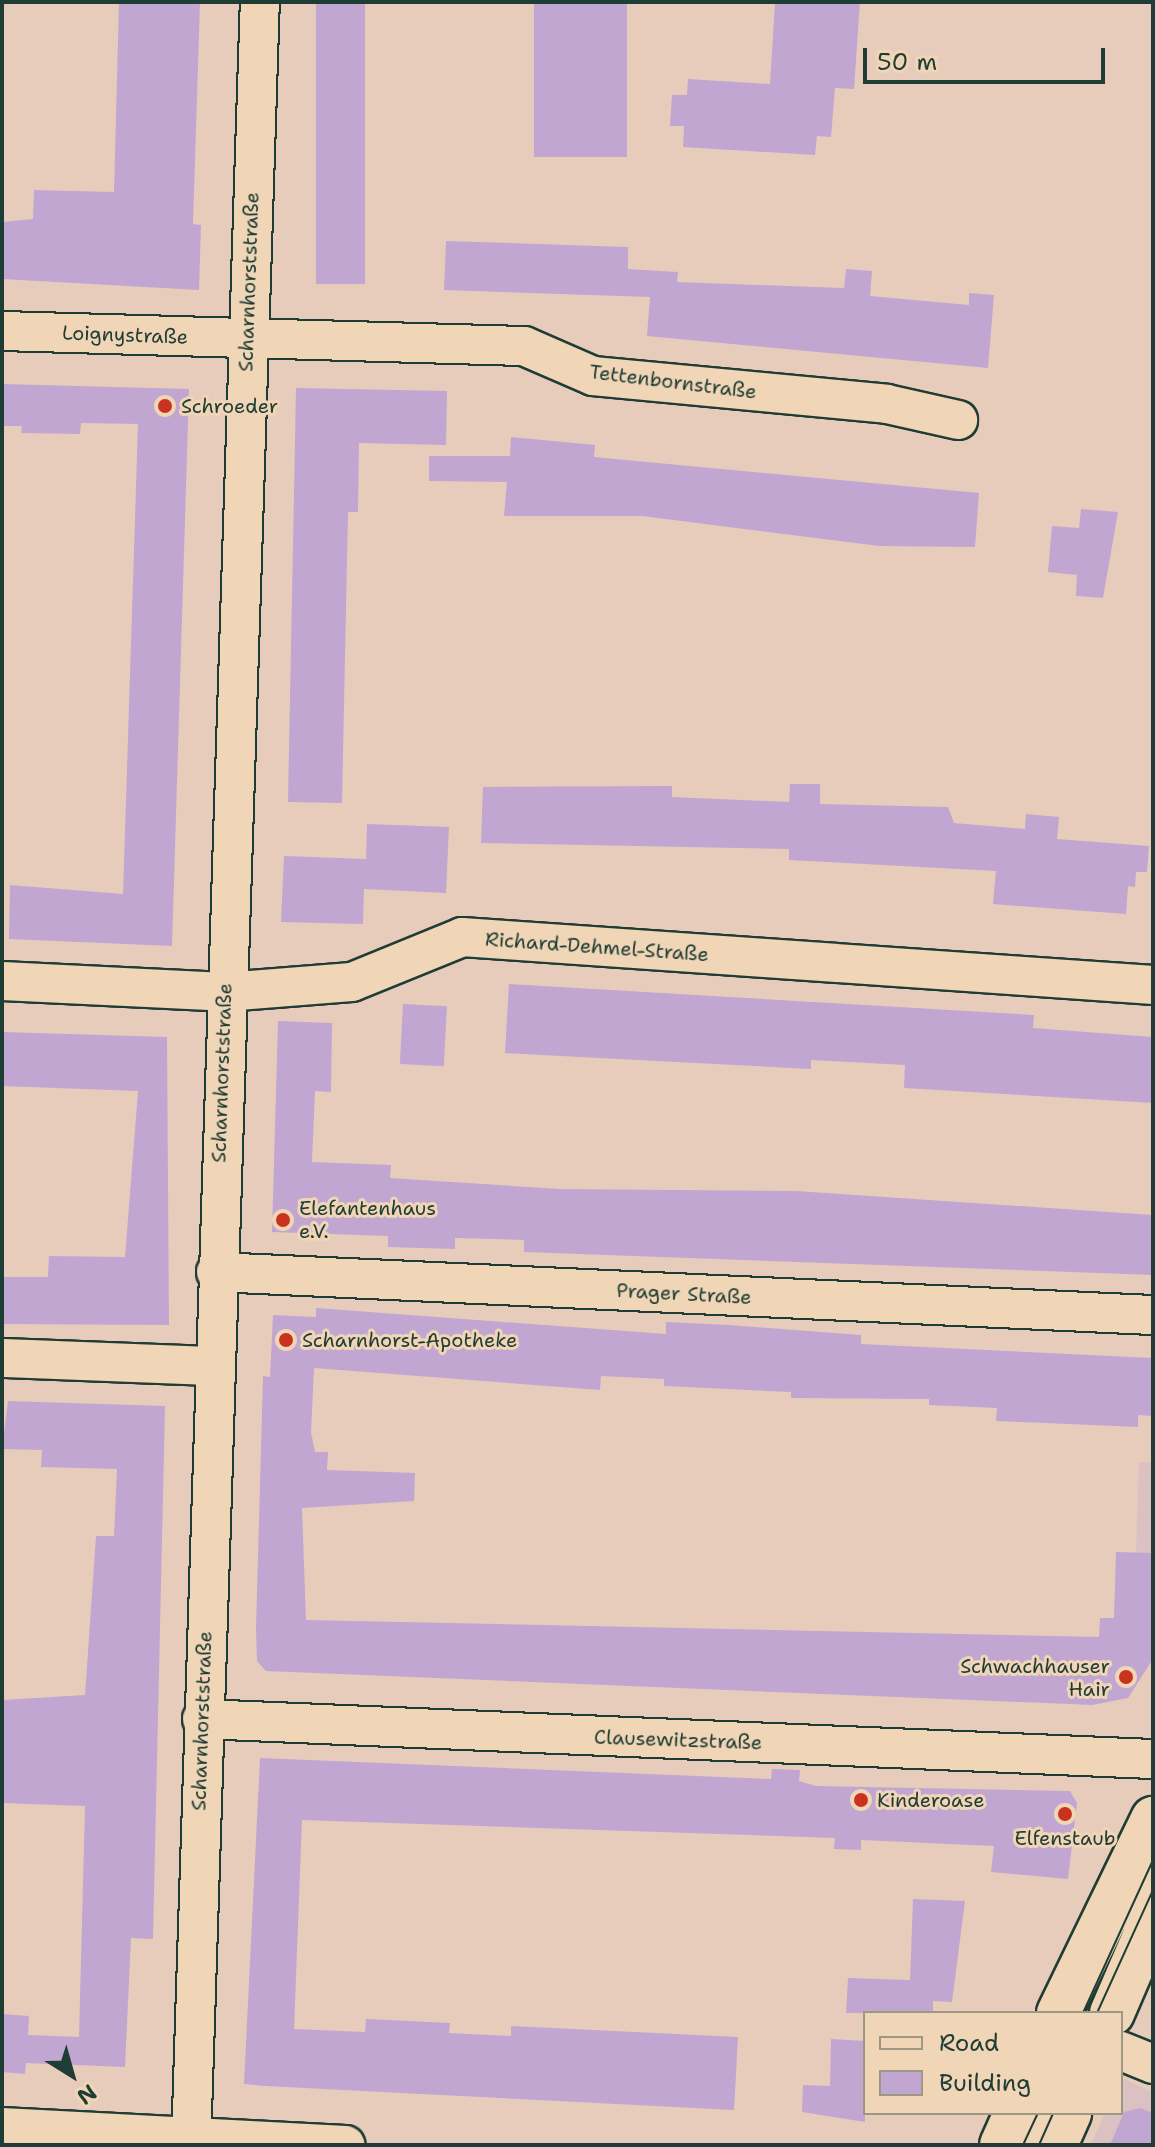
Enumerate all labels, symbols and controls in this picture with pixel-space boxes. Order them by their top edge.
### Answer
scale bar [867,32,1109,82]
text: 50 m [877,46,937,78]
street label: Scharnhorststraße [234,192,264,372]
street label: Loignystraße [61,321,189,349]
street label: Tettenbornstraße [588,360,758,404]
place label: Schroeder [181,394,278,418]
marker: Schroeder [156,397,174,415]
street label: Richard-Dehmel-Straße [484,927,710,967]
street label: Scharnhorststraße [207,983,237,1163]
place label: Elefantenhaus e.V. [299,1196,436,1243]
marker: Elefantenhaus e.V. [274,1211,292,1229]
street label: Prager Straße [616,1278,752,1310]
place label: Scharnhorst-Apotheke [302,1328,517,1352]
marker: Scharnhorst-Apotheke [277,1331,295,1349]
street label: Scharnhorststraße [187,1631,217,1811]
place label: Schwachhauser Hair [960,1654,1110,1701]
marker: Schwachhauser Hair [1117,1668,1135,1686]
street label: Clausewitzstraße [594,1725,762,1755]
place label: Kinderoase [877,1788,984,1812]
marker: Kinderoase [852,1791,870,1809]
marker: Elfenstaub [1056,1805,1074,1823]
place label: Elfenstaub [1014,1826,1116,1850]
legend [863,2011,1123,2115]
text: Road [939,2027,999,2059]
north arrow [32,2035,112,2115]
text: Building [939,2067,1031,2099]
text: N [71,2078,102,2111]

